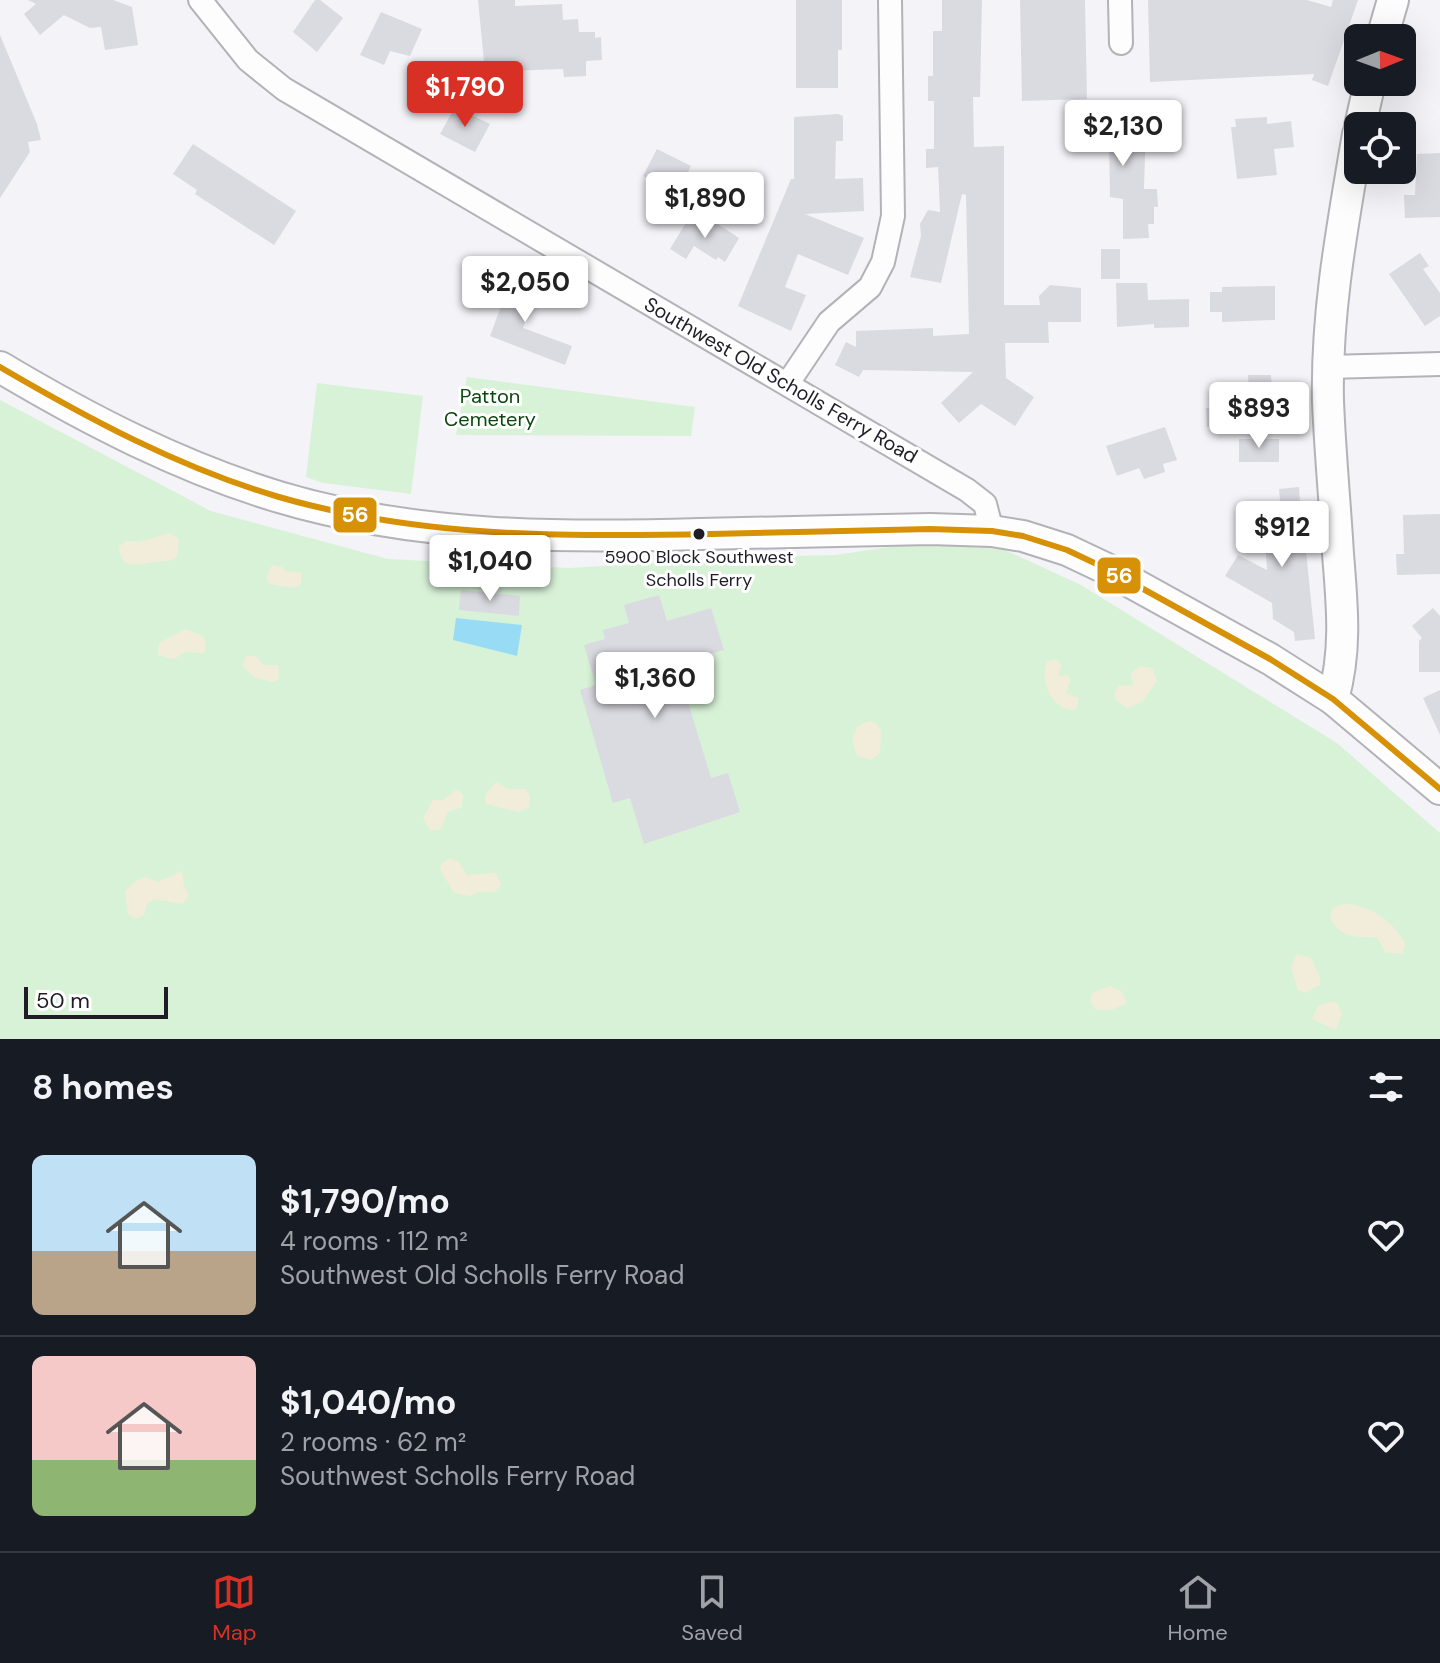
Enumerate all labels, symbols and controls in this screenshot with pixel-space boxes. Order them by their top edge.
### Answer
north arrow [1344,24,1416,96]
map controls [1344,24,1416,184]
pin: $1,790 [400,61,530,129]
text: $1,790 [425,70,505,104]
pin: $2,130 [1058,100,1188,168]
text: $2,130 [1083,109,1163,143]
button: locate [1344,112,1416,184]
pin: $1,890 [640,172,770,240]
text: $1,890 [664,181,746,215]
pin: $2,050 [460,256,590,324]
text: $2,050 [480,265,570,299]
street label: Southwest Old Scholls Ferry Road [640,291,922,469]
pin: $893 [1212,382,1306,450]
park label: Patton Cemetery [444,383,536,432]
text: $893 [1227,391,1291,425]
line badge: 56 [332,496,378,534]
text: 56 [341,500,369,529]
pin: $912 [1235,501,1329,569]
text: $912 [1254,510,1310,544]
marker: 5900 Block Southwest Scholls Ferry [691,526,707,542]
pin: $1,040 [425,535,555,603]
text: $1,040 [447,544,533,578]
place label: 5900 Block Southwest Scholls Ferry [604,545,794,592]
line badge: 56 [1096,556,1142,595]
text: 56 [1105,561,1133,590]
pin: $1,360 [590,652,720,720]
text: $1,360 [614,661,696,695]
scale bar [24,983,168,1019]
text: 50 m [36,986,90,1015]
text: 8 homes [32,1065,174,1110]
icon: filters [1364,1065,1408,1109]
text: $1,790/mo [280,1179,450,1224]
icon: home [96,1187,192,1283]
icon: heart [1364,1213,1408,1257]
text: 4 rooms · 112 m² [280,1224,468,1258]
text: Southwest Old Scholls Ferry Road [280,1258,685,1292]
text: $1,040/mo [280,1380,457,1425]
icon: home [96,1388,192,1484]
icon: heart [1364,1414,1408,1458]
text: 2 rooms · 62 m² [280,1425,466,1459]
text: Southwest Scholls Ferry Road [280,1459,635,1493]
tab: Map [212,1570,257,1647]
tab: Saved [681,1570,743,1647]
tab: Home [1168,1570,1228,1647]

